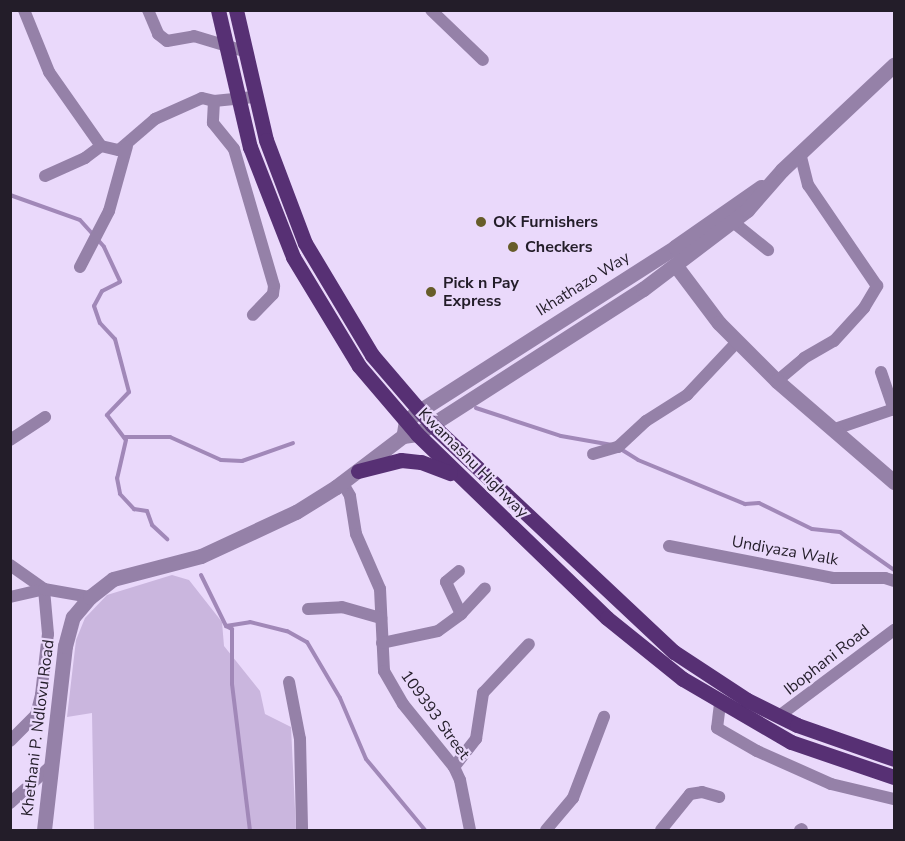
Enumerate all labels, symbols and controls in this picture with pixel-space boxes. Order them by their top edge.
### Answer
place label: OK Furnishers [493,212,598,232]
marker: OK Furnishers [474,215,488,229]
place label: Checkers [525,237,593,257]
marker: Checkers [506,240,520,254]
street label: Ikhathazo Way [533,248,633,320]
place label: Pick n Pay Express [443,273,519,311]
marker: Pick n Pay Express [424,285,438,299]
street label: Kwamashu Highway [414,404,532,522]
street label: Undiyaza Walk [730,532,840,570]
street label: Ibophani Road [780,621,874,699]
street label: Khethani P. Ndlovu Road [18,639,58,817]
street label: 109393 Street [396,667,474,763]

